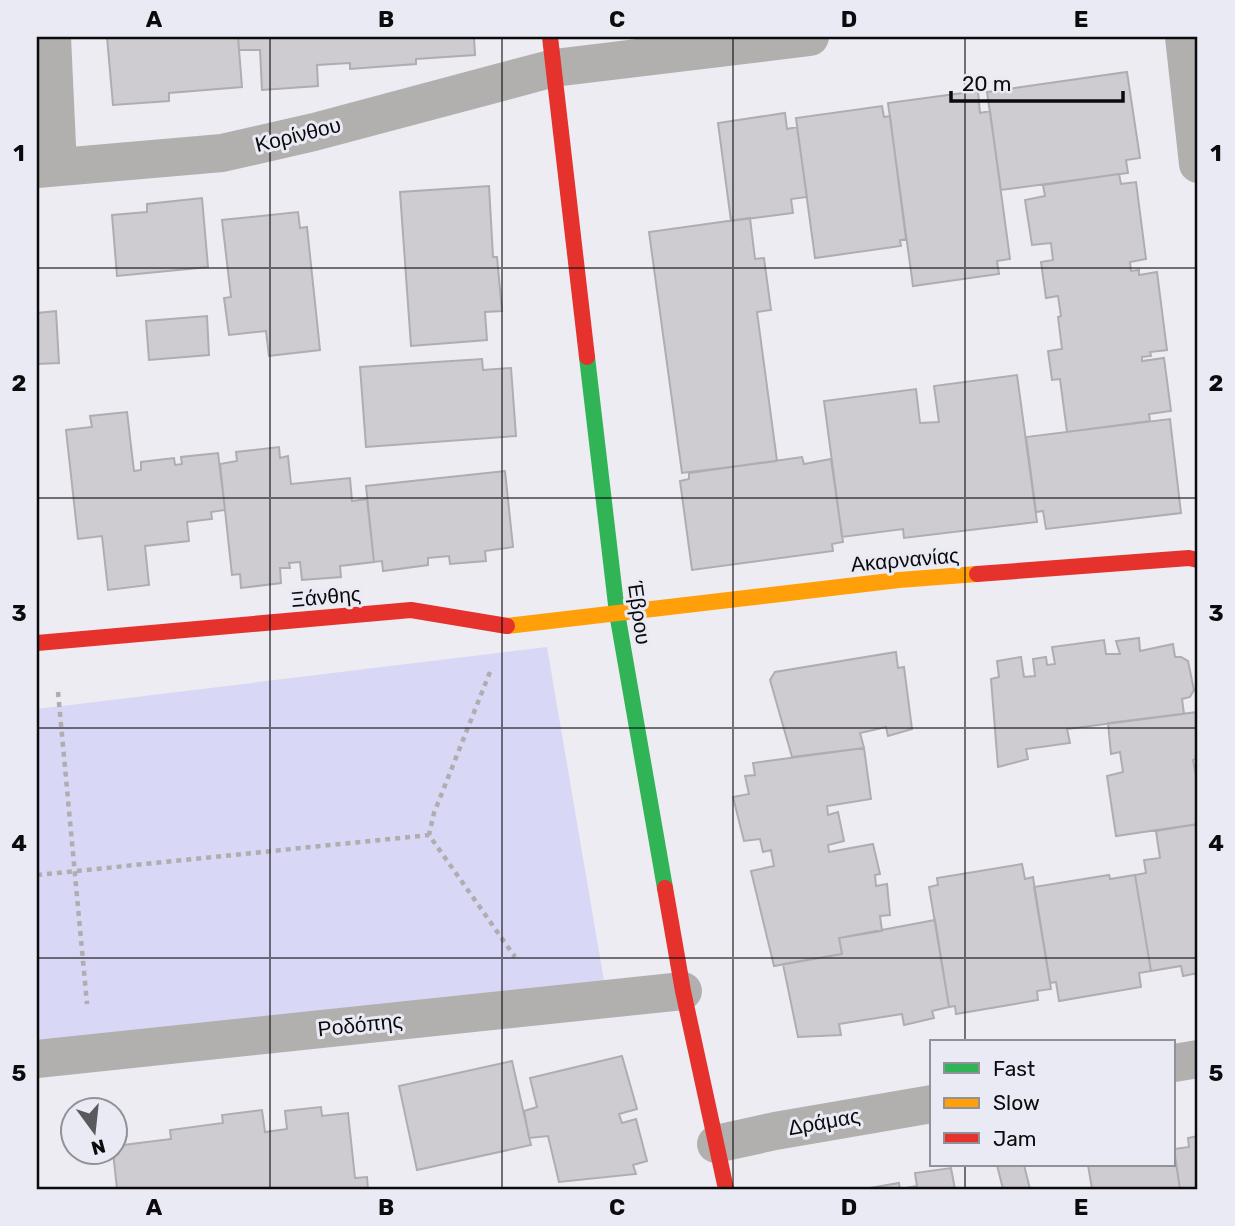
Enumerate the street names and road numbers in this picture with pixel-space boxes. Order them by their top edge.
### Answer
street label: Κορίνθου [252,112,343,157]
street label: Ακαρνανίας [850,542,960,577]
street label: Έβρου [623,579,656,646]
street label: Ξάνθης [290,581,362,612]
street label: Ροδόπης [316,1008,404,1041]
street label: Δράμας [786,1103,862,1140]

